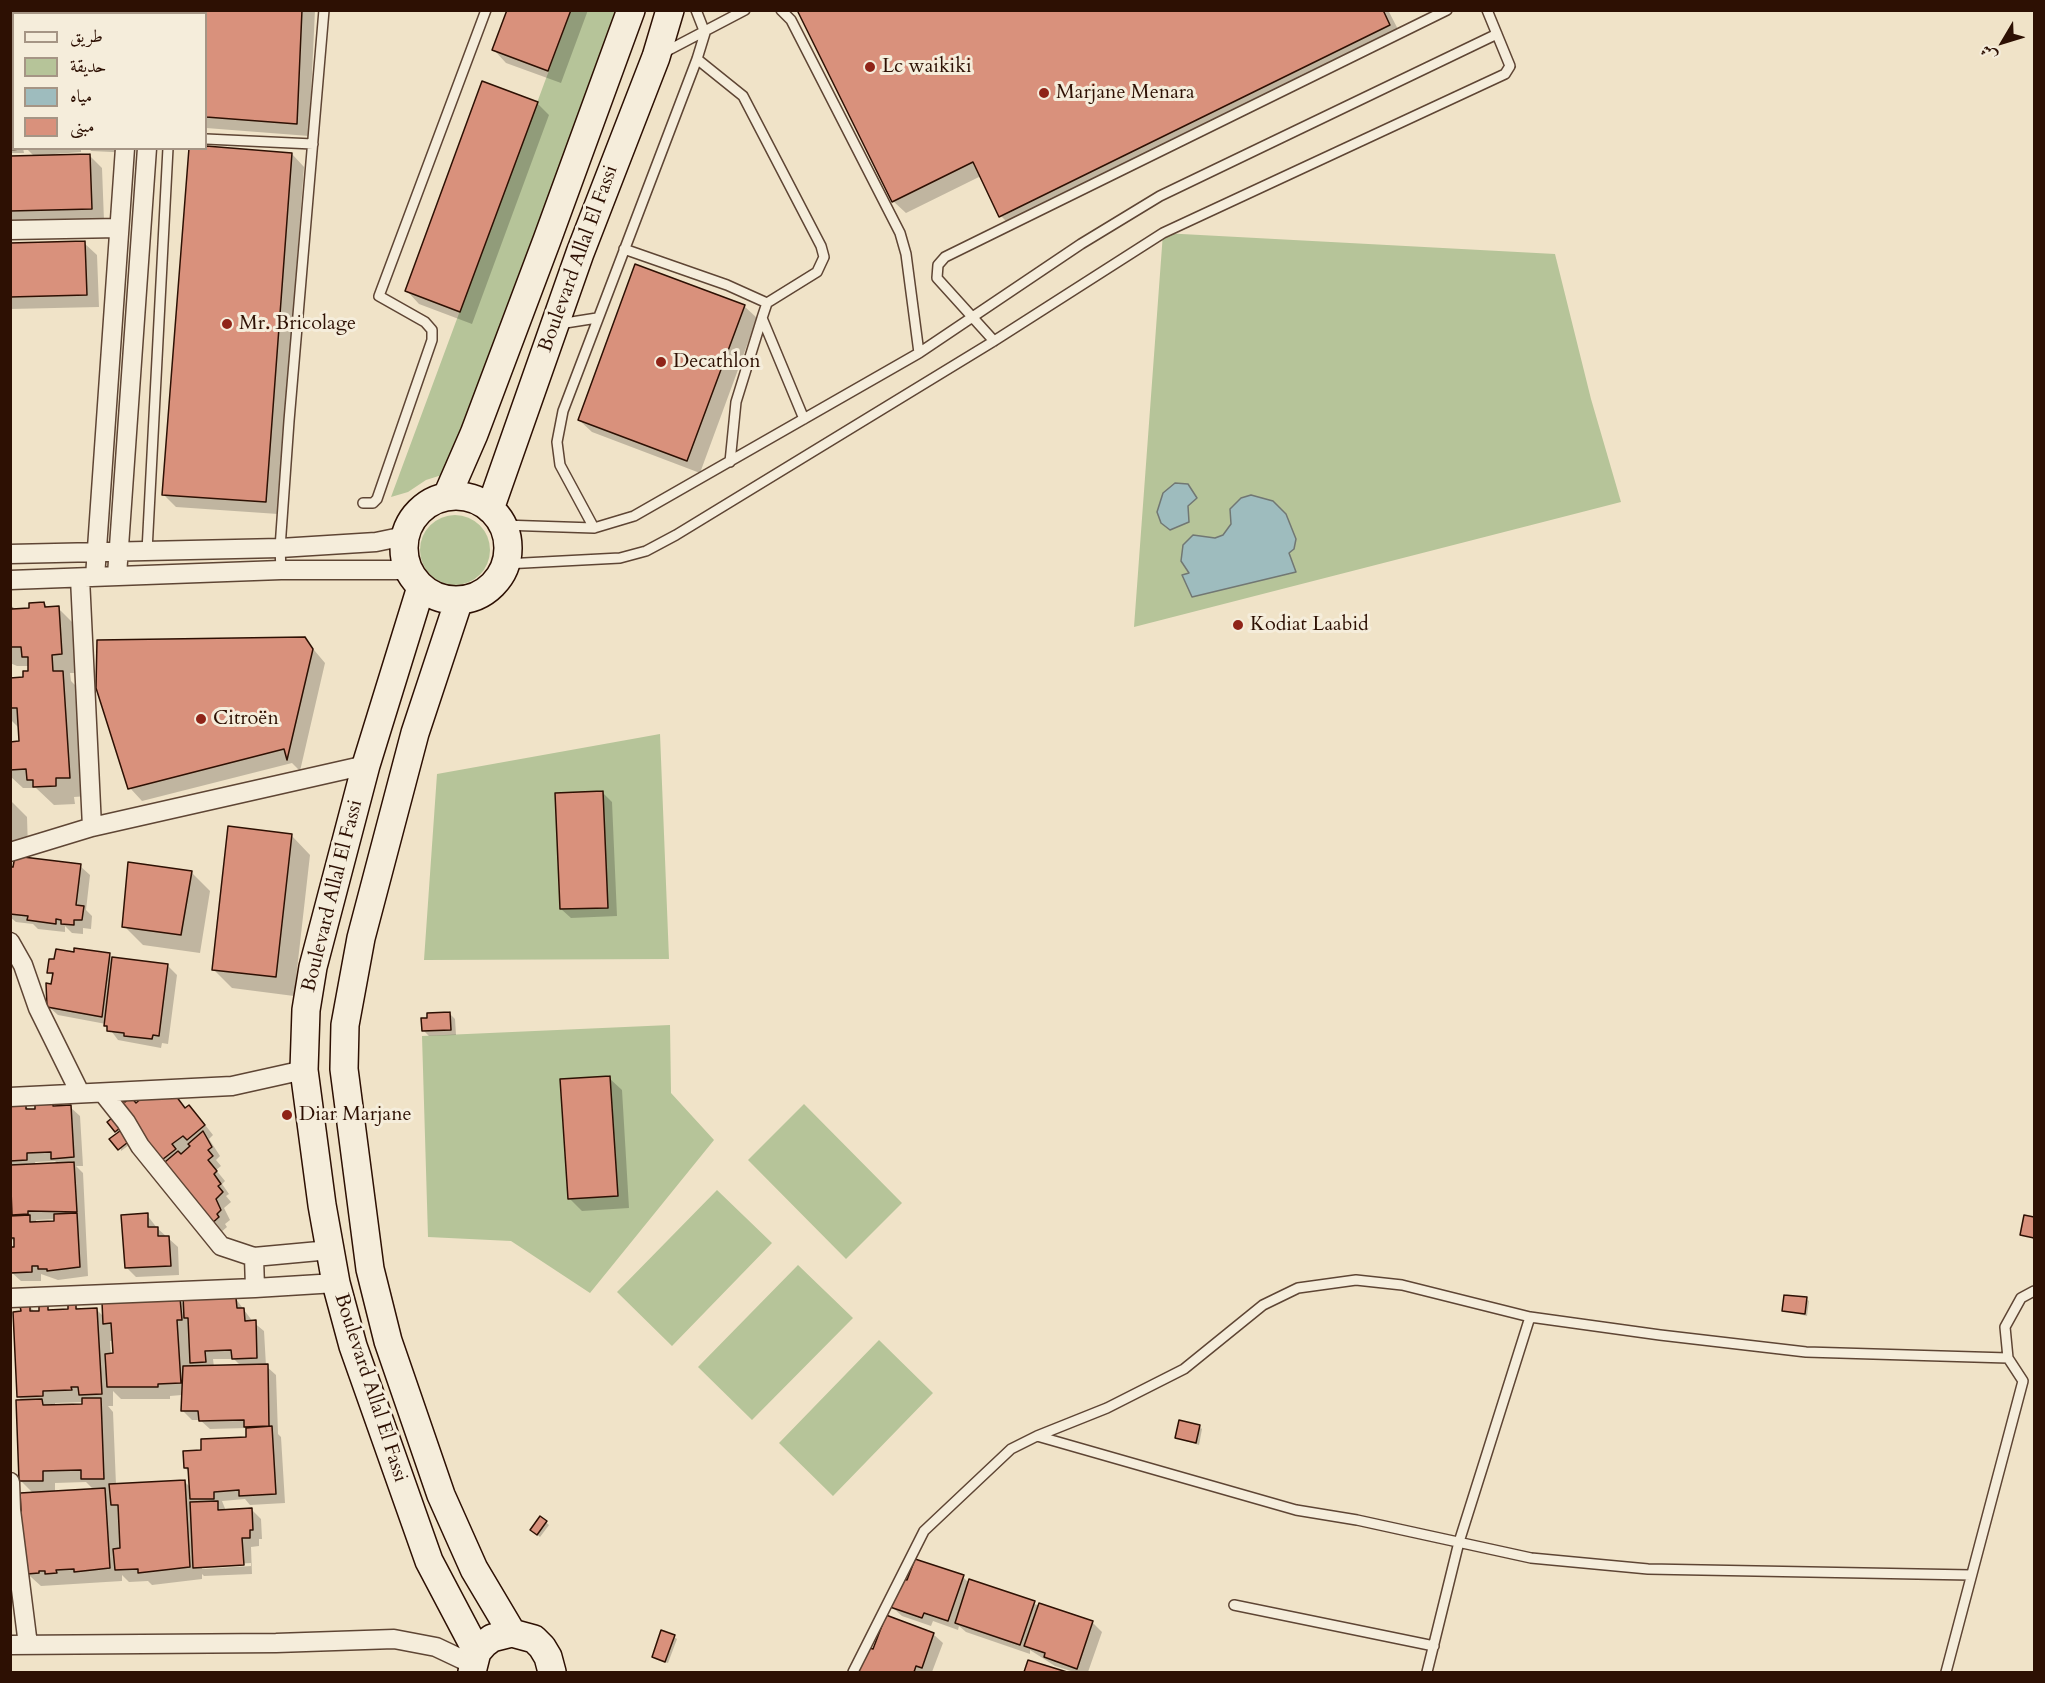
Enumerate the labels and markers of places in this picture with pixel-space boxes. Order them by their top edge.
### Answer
place label: Lc waikiki [882,55,972,79]
marker: Lc waikiki [863,60,877,74]
place label: Marjane Menara [1056,81,1195,105]
marker: Marjane Menara [1037,86,1051,100]
place label: Mr. Bricolage [239,312,356,336]
marker: Mr. Bricolage [220,317,234,331]
place label: Decathlon [673,350,761,374]
marker: Decathlon [654,355,668,369]
place label: Kodiat Laabid [1250,613,1369,637]
marker: Kodiat Laabid [1231,618,1245,632]
place label: Citroën [213,707,279,731]
marker: Citroën [194,712,208,726]
place label: Diar Marjane [299,1103,412,1127]
marker: Diar Marjane [280,1108,294,1122]

